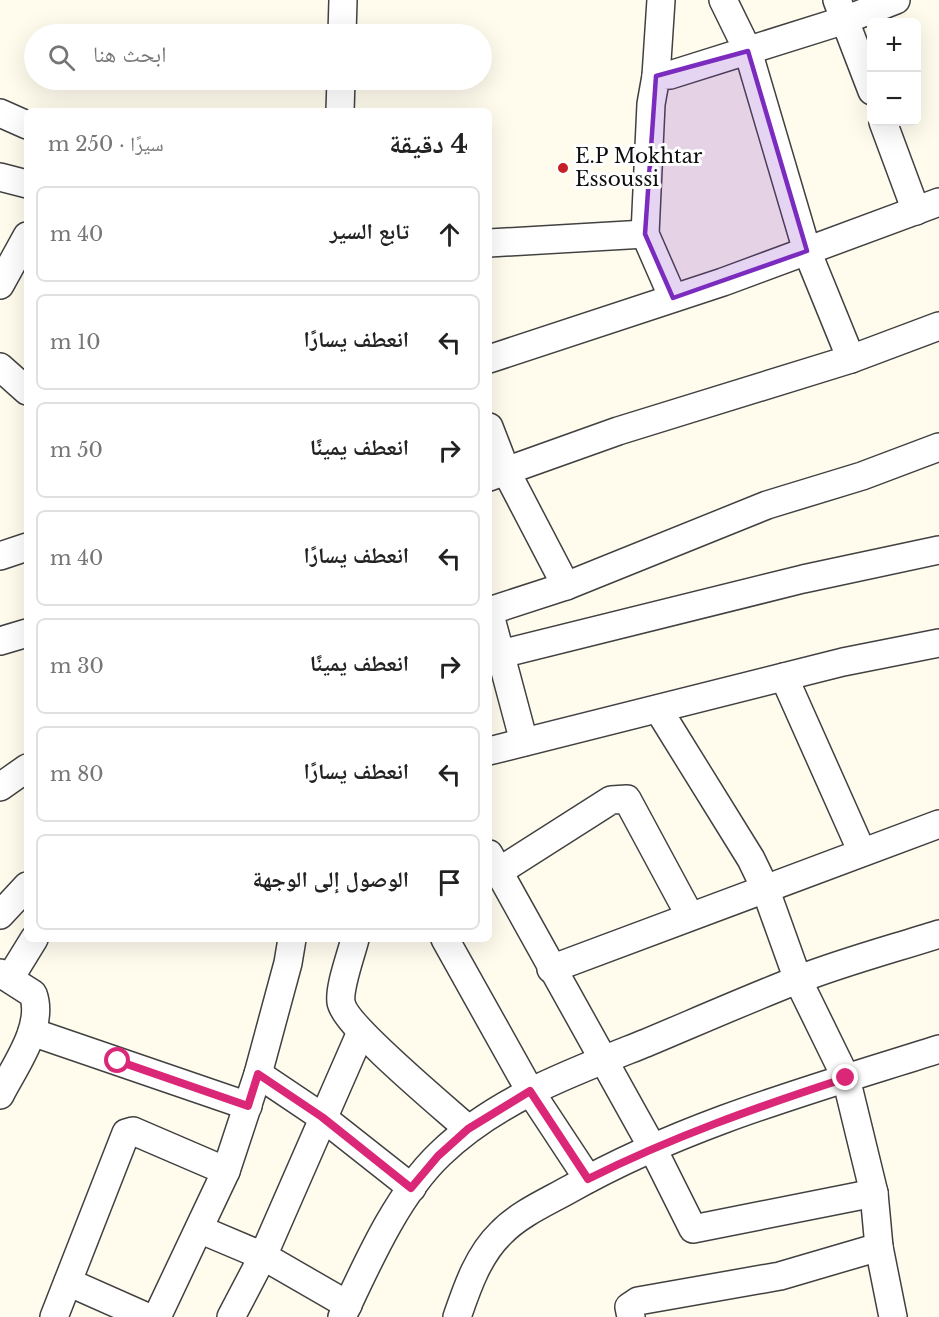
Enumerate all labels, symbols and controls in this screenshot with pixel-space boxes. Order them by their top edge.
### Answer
map controls [867,18,921,126]
button: + [867,18,921,72]
search box [24,24,492,90]
icon: search [45,41,78,74]
text: ابحث هنا [93,41,166,68]
button: − [867,72,921,126]
text: 4 دقيقة [389,128,468,160]
text: سيرًا · 250 m [48,132,164,156]
place label: E.P Mokhtar Essoussi [575,144,703,191]
marker: E.P Mokhtar Essoussi [556,161,570,175]
text: تابع السير [330,218,409,245]
icon: ahead [433,218,466,251]
text: 40 m [50,222,103,246]
text: انعطف يسارًا [303,326,409,353]
icon: left [433,326,466,359]
text: 10 m [50,330,100,354]
text: انعطف يمينًا [310,434,409,461]
icon: right [433,434,466,467]
text: 50 m [50,438,103,462]
text: انعطف يسارًا [303,542,409,569]
icon: left [433,542,466,575]
text: 40 m [50,546,103,570]
text: انعطف يمينًا [310,650,409,677]
icon: right [433,650,466,683]
text: 30 m [50,654,104,678]
text: انعطف يسارًا [303,758,409,785]
icon: left [433,758,466,791]
text: 80 m [50,762,104,786]
text: الوصول إلى الوجهة [253,866,409,893]
icon: arrive [433,866,466,899]
route start [104,1047,130,1073]
route end [832,1064,858,1090]

